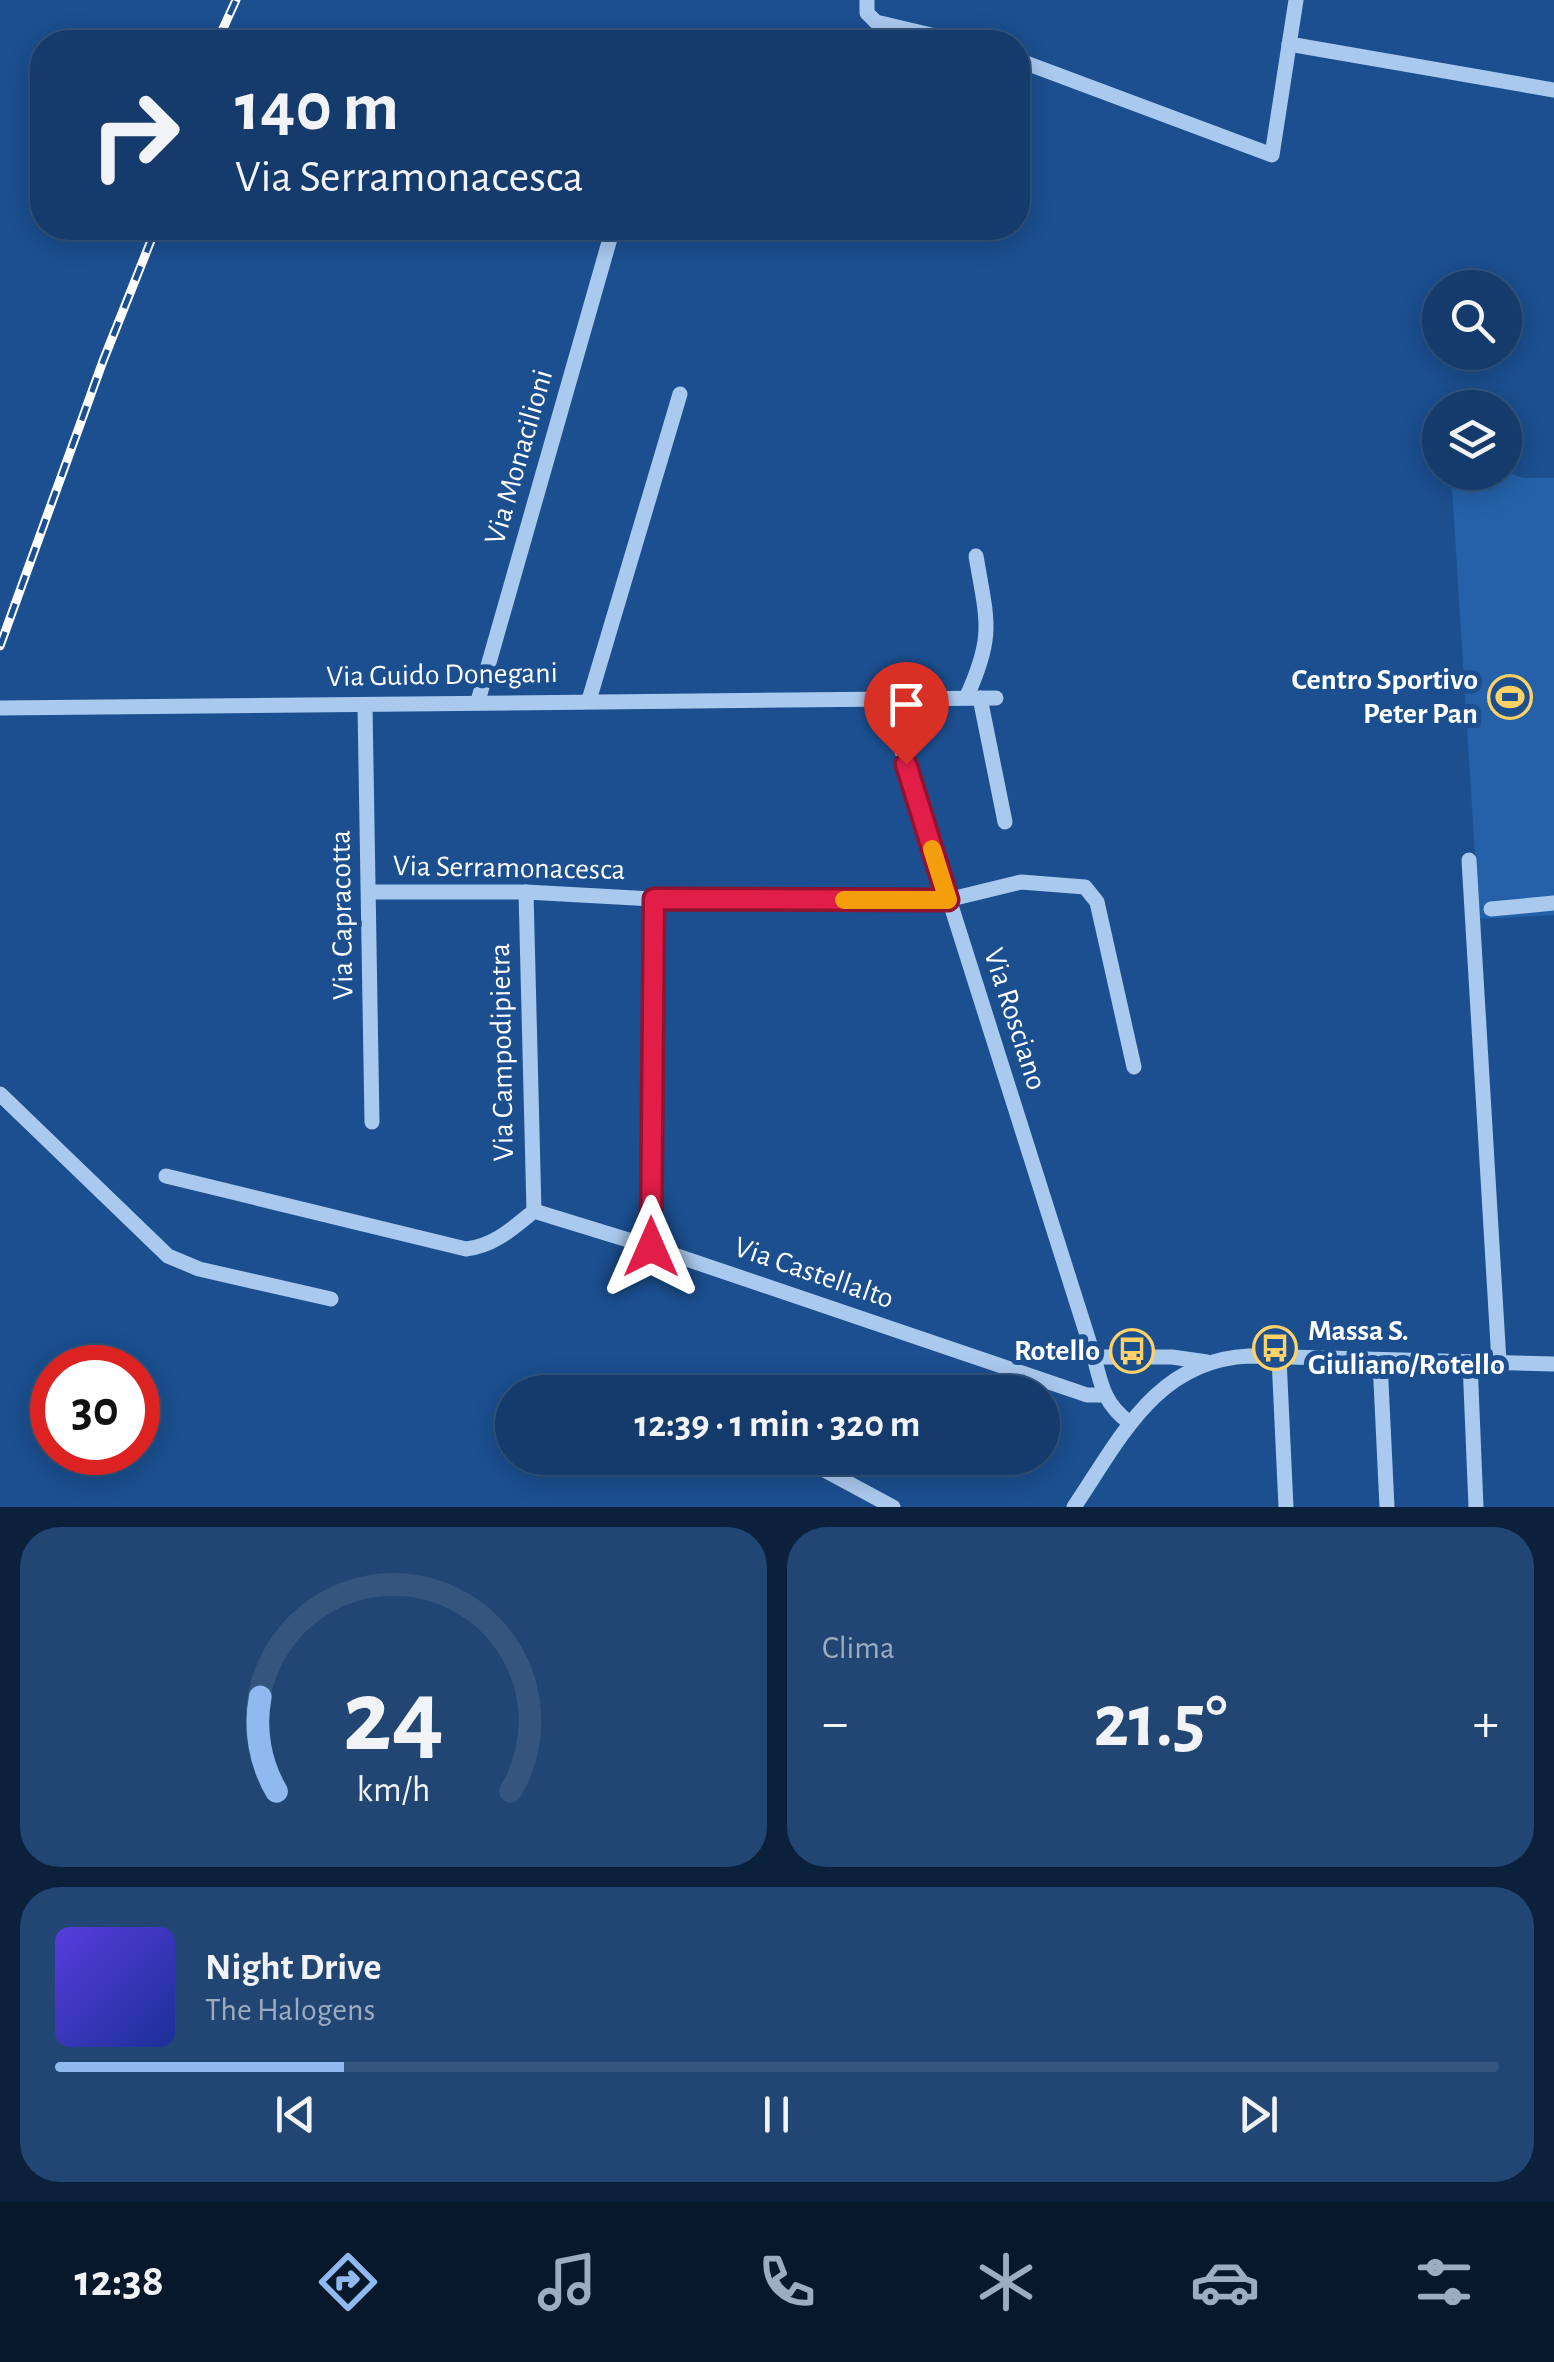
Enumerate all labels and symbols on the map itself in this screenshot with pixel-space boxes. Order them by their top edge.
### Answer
street label: Via Monacilioni [480,366,558,548]
street label: Via Guido Donegani [326,658,558,692]
pin [864,662,949,765]
place label: Centro Sportivo Peter Pan [1292,665,1478,729]
sports icon: Centro Sportivo Peter Pan [1487,674,1533,720]
street label: Via Capracotta [326,830,358,1000]
street label: Via Serramonacesca [393,851,625,885]
street label: Via Campodipietra [485,943,519,1161]
street label: Via Rosciano [978,944,1052,1094]
position arrow [599,1195,703,1299]
street label: Via Castellalto [730,1232,898,1314]
place label: Massa S. Giuliano/Rotello [1308,1316,1505,1380]
bus stop icon: Massa S. Giuliano/Rotello [1252,1325,1298,1371]
bus stop icon: Rotello [1109,1328,1155,1374]
place label: Rotello [1014,1336,1100,1366]
speed limit sign: 30 [30,1345,160,1475]

